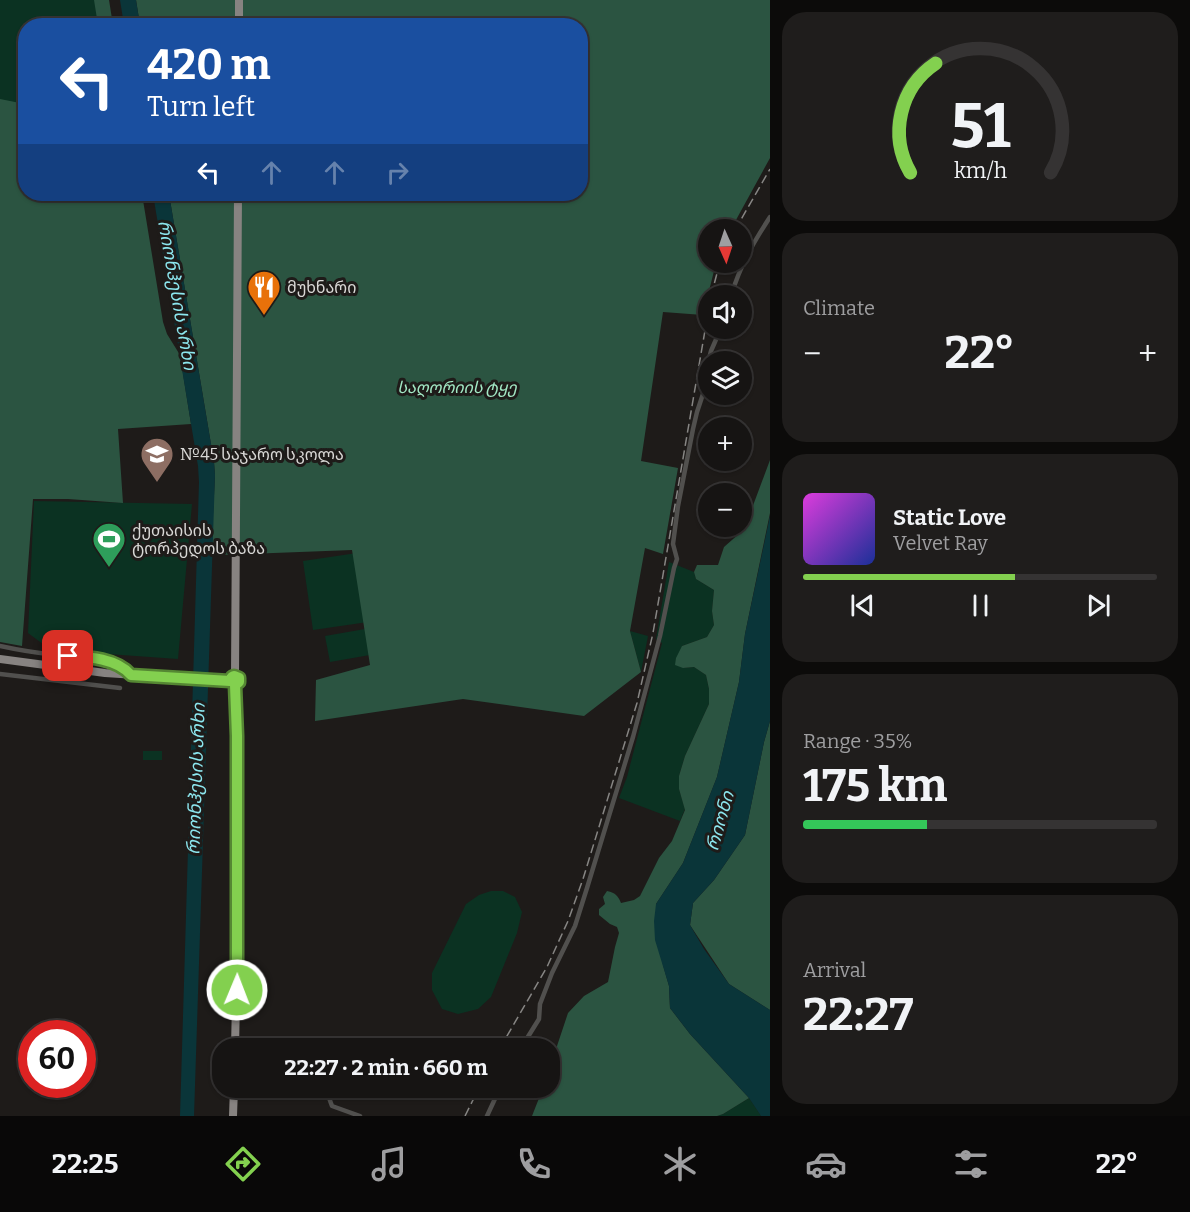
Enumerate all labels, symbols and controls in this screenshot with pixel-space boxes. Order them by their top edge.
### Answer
text: 420 m [147,40,271,90]
icon: left [48,42,126,120]
text: 51 [950,90,1010,165]
text: Turn left [147,91,255,123]
icon: left [192,156,225,189]
icon: ahead [255,156,288,189]
icon: ahead [318,156,351,189]
icon: right [381,156,414,189]
text: km/h [953,159,1007,185]
water label: რიონჰესის არხი [153,218,201,372]
north arrow [698,219,752,273]
map controls [698,219,752,537]
restaurant icon: მუხნარი [246,269,282,316]
place label: მუხნარი [287,278,356,297]
button: sound [698,285,752,339]
text: Climate [803,296,875,320]
text: 22° [944,326,1015,380]
text: − [803,334,821,374]
text: + [1138,334,1157,374]
button: layers [698,351,752,405]
park label: საღორიის ტყე [397,378,517,397]
button: + [698,417,752,471]
school or university icon: №45 საჯარო სკოლა [139,436,175,483]
place label: №45 საჯარო სკოლა [180,445,344,465]
button: − [698,483,752,537]
text: Static Love [893,504,1006,531]
sports icon: ქუთაისის ტორპედოს ბაზა [91,521,127,568]
place label: ქუთაისის ტორპედოს ბაზა [132,521,265,559]
text: Velvet Ray [893,531,988,555]
icon: previous [846,589,879,622]
icon: pause [964,589,997,622]
icon: next [1082,589,1115,622]
pin [42,630,93,681]
icon: arrive [51,639,84,672]
water label: რიონჰესის არხი [182,702,210,855]
text: Range · 35% [803,729,913,753]
text: 175 km [803,759,947,813]
water label: რიონი [701,788,739,853]
position arrow [205,958,269,1022]
text: Arrival [803,958,866,982]
text: 22:27 [803,988,913,1042]
speed limit sign: 60 [18,1020,96,1098]
text: 22:27 · 2 min · 660 m [284,1054,488,1081]
icon: directions [222,1143,264,1185]
icon: music [368,1143,410,1185]
icon: phone [513,1143,555,1185]
icon: climate [659,1143,701,1185]
icon: car [805,1143,847,1185]
icon: filters [950,1143,992,1185]
text: 22:25 [52,1148,118,1180]
text: 22° [1096,1148,1138,1180]

